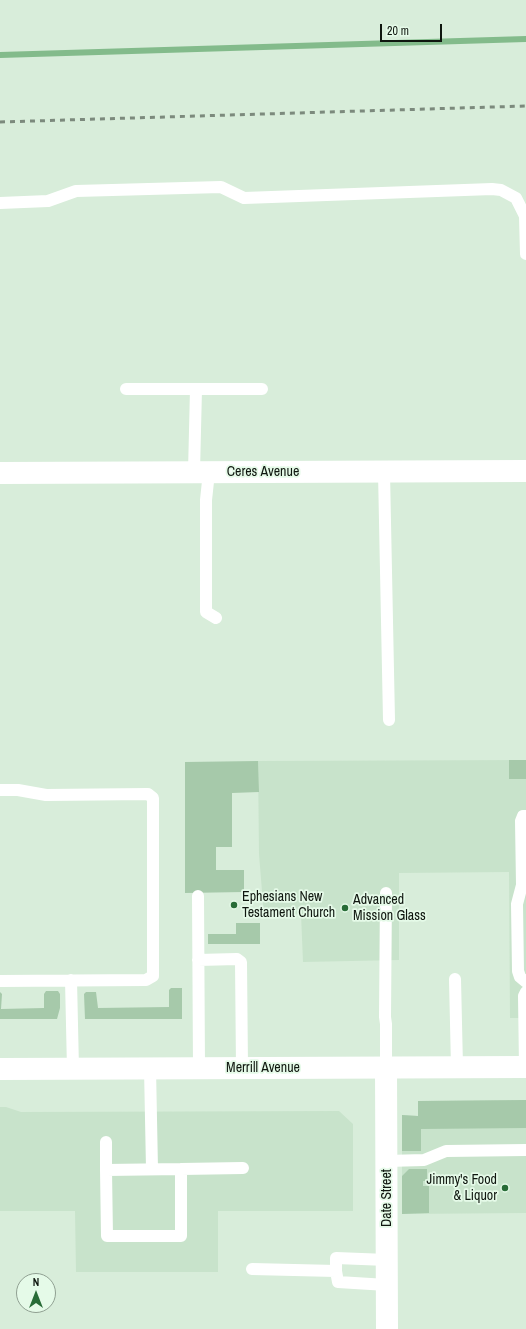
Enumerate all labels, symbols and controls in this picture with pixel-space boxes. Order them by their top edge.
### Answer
scale bar [382,16,444,42]
text: 20 m [387,23,409,39]
street label: Ceres Avenue [227,464,299,480]
place label: Ephesians New Testament Church [242,889,335,922]
place label: Advanced Mission Glass [353,892,426,924]
marker: Ephesians New Testament Church [229,900,239,910]
marker: Advanced Mission Glass [340,903,350,913]
street label: Merrill Avenue [226,1060,300,1076]
street label: Date Street [379,1169,395,1227]
place label: Jimmy's Food & Liquor [426,1172,497,1204]
marker: Jimmy's Food & Liquor [500,1183,510,1193]
north arrow [16,1273,56,1313]
text: N [33,1275,39,1289]

